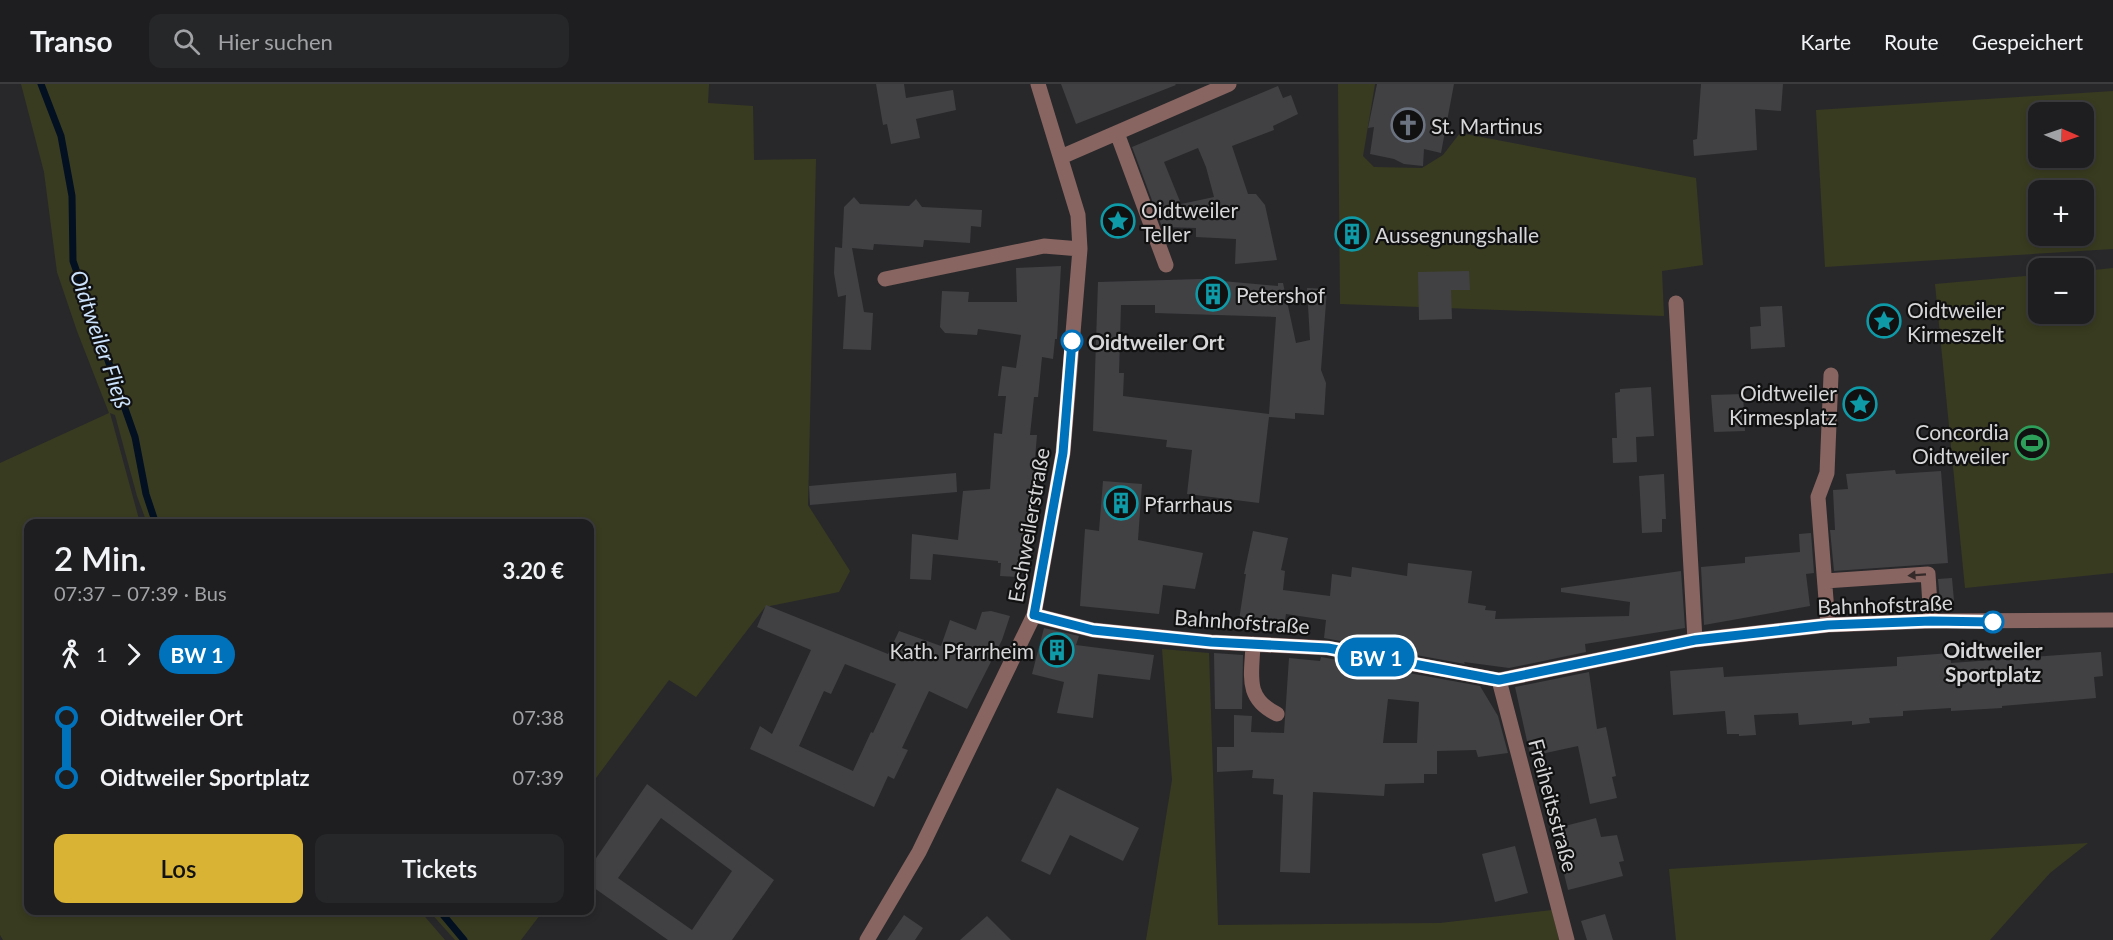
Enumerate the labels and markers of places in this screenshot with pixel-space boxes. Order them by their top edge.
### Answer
church icon: St. Martinus [1390,107,1426,143]
place label: St. Martinus [1431,113,1543,138]
place label: Oidtweiler Teller [1141,197,1238,246]
place icon: Oidtweiler Teller [1100,203,1136,239]
building icon: Aussegnungshalle [1334,216,1370,252]
place label: Aussegnungshalle [1375,222,1539,247]
building icon: Petershof [1195,276,1231,312]
place label: Petershof [1236,282,1326,307]
place label: Oidtweiler Kirmeszelt [1907,297,2004,346]
place icon: Oidtweiler Kirmeszelt [1866,303,1902,339]
place label: Oidtweiler Ort [1088,329,1225,354]
marker: Oidtweiler Ort [1061,330,1083,352]
place label: Oidtweiler Kirmesplatz [1729,380,1837,429]
place icon: Oidtweiler Kirmesplatz [1842,386,1878,422]
place label: Concordia Oidtweiler [1912,419,2009,468]
sports icon: Concordia Oidtweiler [2014,425,2050,461]
building icon: Pfarrhaus [1103,485,1139,521]
place label: Pfarrhaus [1144,491,1233,516]
marker: Oidtweiler Sportplatz [1982,611,2004,633]
building icon: Kath. Pfarrheim [1039,632,1075,668]
place label: Oidtweiler Sportplatz [1943,637,2043,686]
place label: Kath. Pfarrheim [890,638,1034,663]

